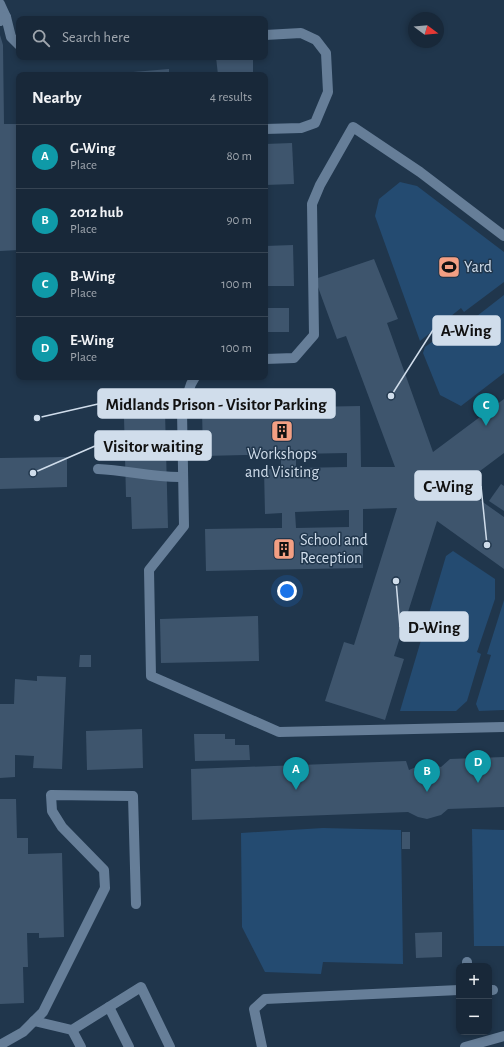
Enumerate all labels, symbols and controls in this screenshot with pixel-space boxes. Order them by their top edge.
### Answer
north arrow [408,12,444,48]
search box [16,16,268,60]
icon: search [30,27,52,49]
text: Search here [62,30,130,45]
text: Nearby [32,89,82,106]
text: 4 results [210,91,252,104]
text: G-Wing [70,141,115,156]
text: A [41,150,49,163]
text: 80 m [226,150,252,163]
text: Place [70,159,97,172]
text: 2012 hub [70,205,123,220]
text: B [41,214,49,227]
text: 90 m [226,214,252,227]
text: Place [70,223,97,236]
sports icon: Yard [436,254,462,280]
place label: Yard [464,259,492,275]
text: B-Wing [70,269,115,284]
text: C [42,278,48,291]
text: 100 m [221,278,252,291]
text: Place [70,287,97,300]
callout: A-Wing [433,316,500,345]
text: A-Wing [441,322,492,339]
text: E-Wing [70,333,114,348]
text: D [41,342,49,355]
text: 100 m [221,342,252,355]
text: Place [70,351,97,364]
callout: Midlands Prison - Visitor Parking [98,389,335,418]
pin: C [473,393,499,426]
text: Midlands Prison - Visitor Parking [105,396,327,413]
building icon: Workshops and Visiting [269,418,295,444]
callout: Visitor waiting [95,431,211,460]
text: Visitor waiting [103,438,203,455]
place label: Workshops and Visiting [245,446,319,480]
callout: C-Wing [415,471,481,500]
text: C-Wing [423,478,473,495]
place label: School and Reception [300,532,368,566]
building icon: School and Reception [271,536,297,562]
your location [277,581,297,601]
callout: D-Wing [400,612,468,641]
text: D-Wing [408,619,461,636]
pin: D [465,750,491,783]
pin: A [283,757,309,790]
pin: B [414,759,440,792]
map controls [456,963,492,1035]
button: + [456,963,492,999]
button: − [456,999,492,1035]

